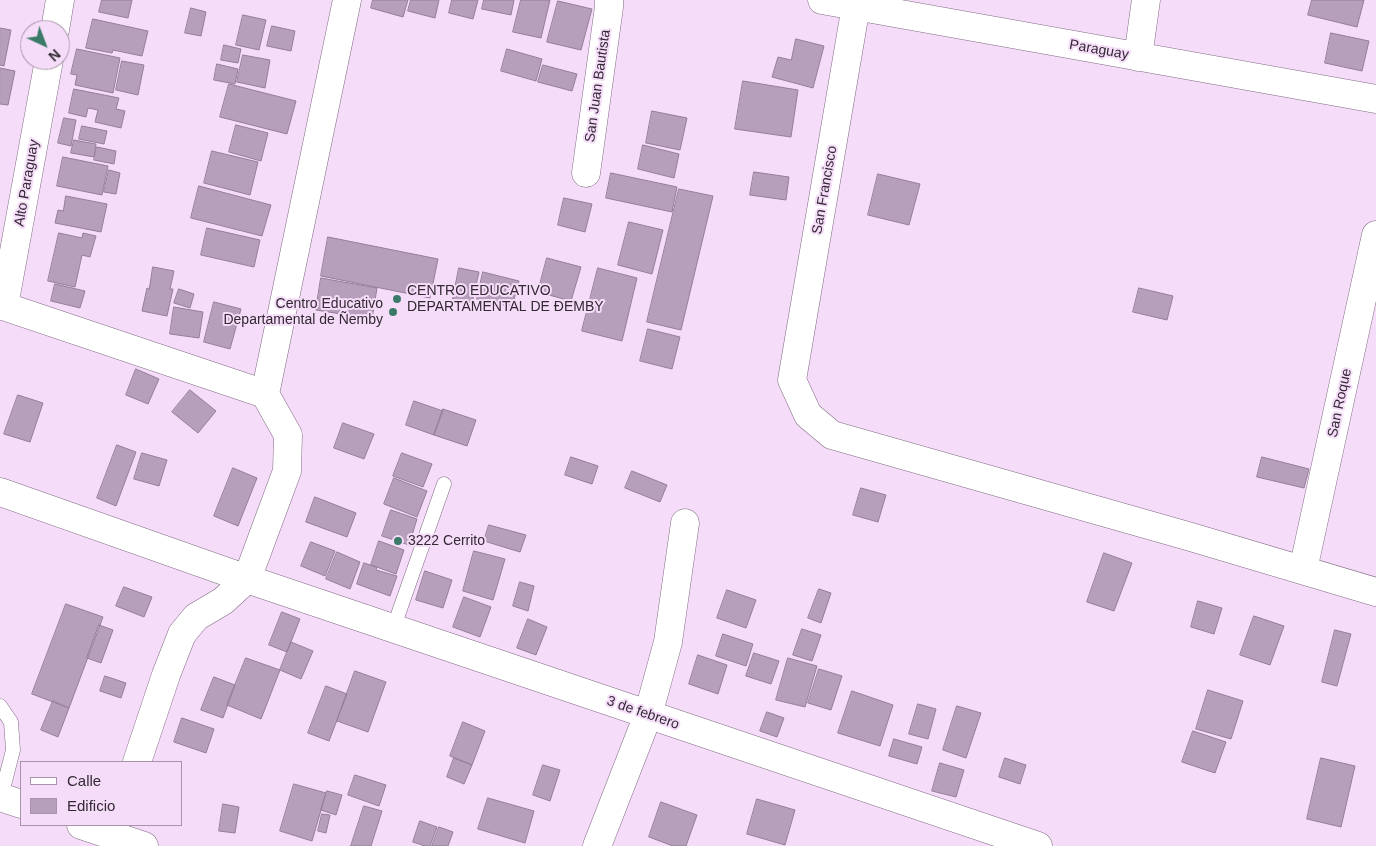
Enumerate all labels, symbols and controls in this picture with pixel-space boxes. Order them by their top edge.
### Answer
north arrow [20,20,70,70]
street label: San Juan Bautista [582,29,614,143]
street label: Paraguay [1068,37,1130,63]
text: N [45,46,64,65]
street label: Alto Paraguay [11,138,43,228]
street label: San Francisco [809,144,841,236]
place label: CENTRO EDUCATIVO DEPARTAMENTAL DE ÐEMBY [407,283,604,316]
marker: CENTRO EDUCATIVO DEPARTAMENTAL DE ÐEMBY [391,293,403,305]
place label: Centro Educativo Departamental de Ñemby [223,296,383,328]
marker: Centro Educativo Departamental de Ñemby [387,306,399,318]
street label: San Roque [1325,367,1355,439]
place label: 3222 Cerrito [408,533,485,549]
marker: 3222 Cerrito [392,535,404,547]
street label: 3 de febrero [605,693,681,733]
legend [20,761,182,826]
text: Calle [67,772,101,789]
text: Edificio [67,797,115,814]

